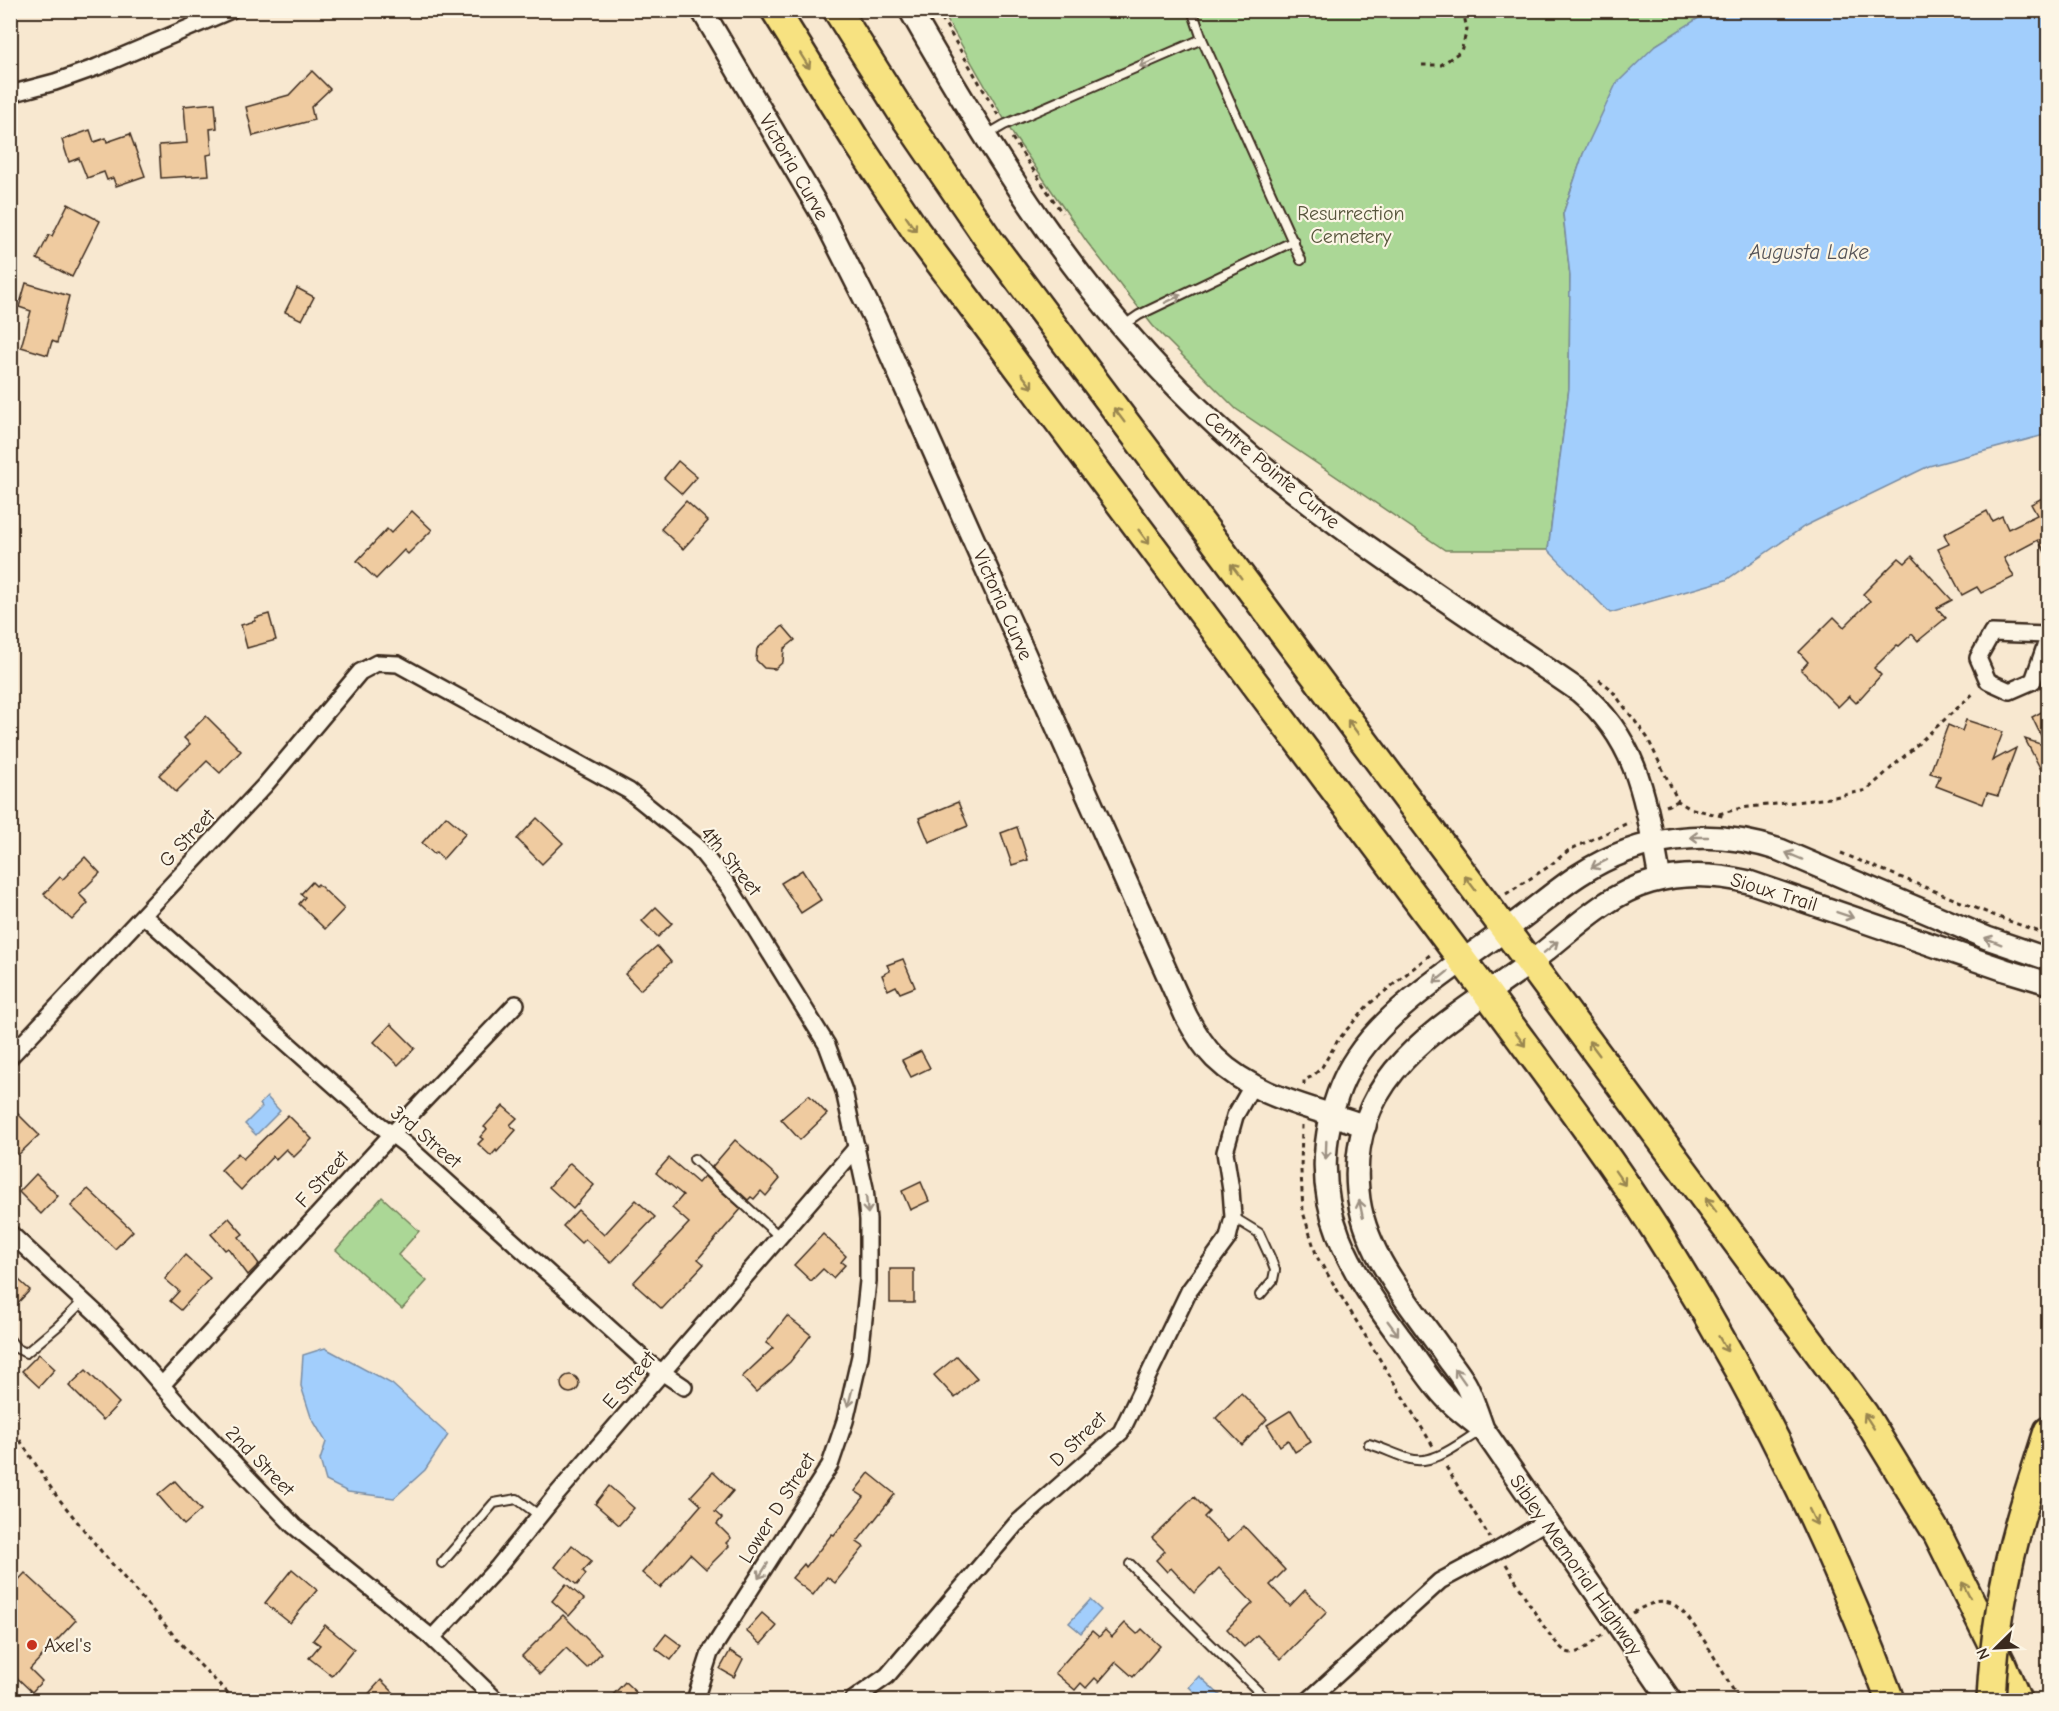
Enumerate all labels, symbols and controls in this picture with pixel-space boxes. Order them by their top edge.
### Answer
one-way arrow [799,52,812,69]
one-way arrow [1139,58,1158,69]
street label: Victoria Curve [754,110,834,224]
park label: Resurrection Cemetery [1297,202,1405,248]
one-way arrow [905,215,917,232]
water label: Augusta Lake [1748,240,1869,264]
one-way arrow [1163,293,1181,305]
one-way arrow [1021,372,1034,388]
street label: Centre Pointe Curve [1199,407,1345,533]
one-way arrow [1113,408,1126,424]
one-way arrow [1137,529,1150,545]
street label: Victoria Curve [968,546,1038,664]
one-way arrow [1230,564,1243,580]
one-way arrow [1347,720,1360,736]
street label: G Street [154,803,221,872]
street label: 4th Street [696,822,767,901]
one-way arrow [1690,831,1710,843]
one-way arrow [1786,850,1804,861]
one-way arrow [1590,859,1608,870]
street label: Sioux Trail [1728,868,1820,916]
one-way arrow [1464,876,1477,892]
one-way arrow [1835,910,1854,921]
one-way arrow [1984,935,2003,946]
one-way arrow [1542,940,1558,953]
one-way arrow [1434,970,1450,983]
one-way arrow [1514,1031,1527,1047]
one-way arrow [1588,1041,1601,1057]
street label: 3rd Street [386,1101,467,1174]
one-way arrow [1321,1140,1332,1159]
street label: F Street [291,1145,354,1212]
one-way arrow [1614,1170,1626,1186]
one-way arrow [862,1194,873,1214]
one-way arrow [1704,1197,1717,1213]
one-way arrow [1355,1200,1367,1219]
one-way arrow [1387,1319,1400,1335]
one-way arrow [1717,1335,1729,1352]
street label: E Street [598,1346,661,1414]
one-way arrow [1454,1369,1466,1385]
one-way arrow [844,1388,856,1407]
street label: D Street [1045,1406,1112,1471]
one-way arrow [1863,1414,1875,1430]
street label: 2nd Street [221,1421,300,1502]
street label: Lower D Street [734,1448,821,1567]
street label: Sibley Memorial Highway [1505,1470,1647,1660]
one-way arrow [1808,1507,1820,1525]
one-way arrow [757,1562,769,1578]
one-way arrow [1960,1582,1971,1600]
north arrow [1966,1618,2026,1678]
place label: Axel's [44,1634,91,1657]
marker: Axel's [25,1638,39,1652]
text: N [1973,1645,1994,1662]

